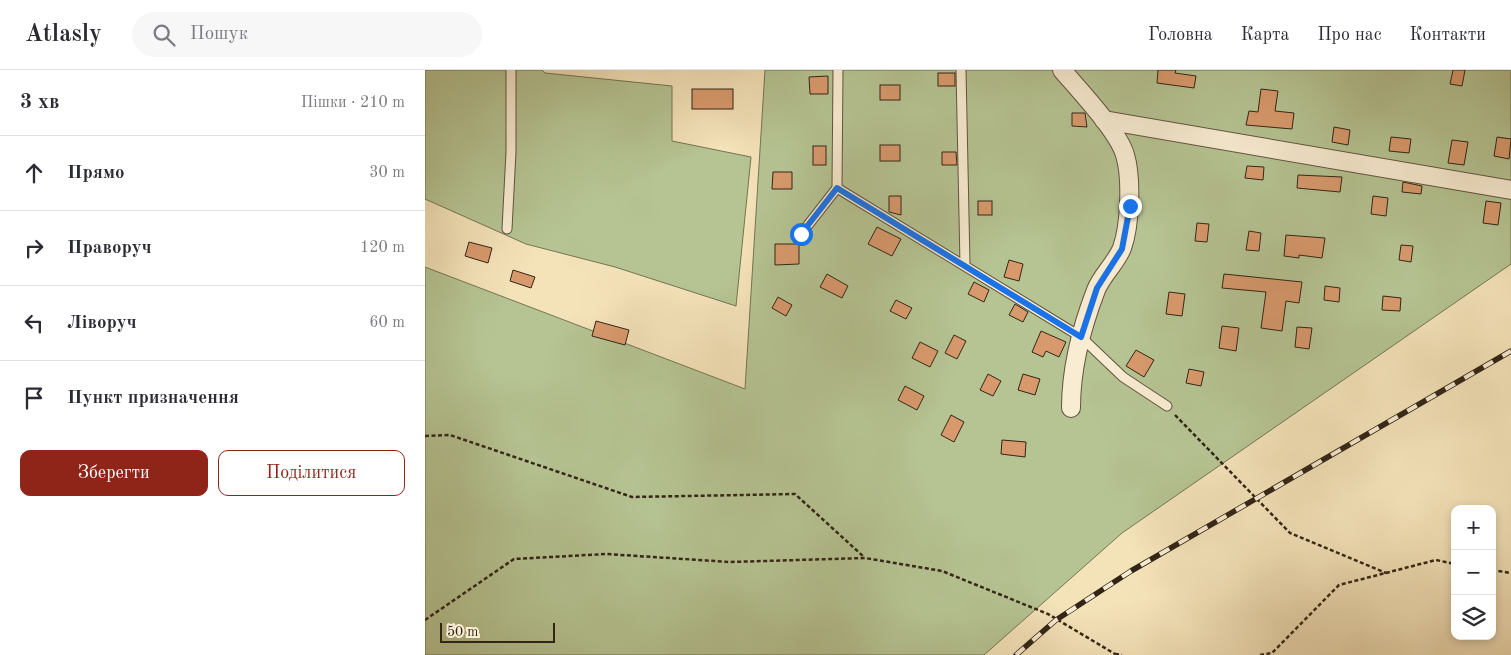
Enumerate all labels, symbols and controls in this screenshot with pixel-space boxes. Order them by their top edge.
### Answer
search box [132,12,482,57]
icon: search [150,21,178,49]
text: Atlasly [25,23,102,47]
text: Пошук [190,25,248,44]
text: Головна [1148,26,1213,44]
text: Карта [1241,26,1289,44]
text: Про нас [1317,26,1382,44]
text: Контакти [1410,26,1486,44]
text: 3 хв [20,92,59,113]
text: Пішки · 210 m [301,95,405,111]
icon: ahead [20,159,48,187]
text: Прямо [67,164,125,183]
text: 30 m [369,165,405,181]
route end [1119,195,1142,218]
route start [790,223,813,246]
icon: right [20,234,48,262]
text: Праворуч [67,239,152,258]
text: 120 m [360,240,405,256]
icon: left [20,309,48,337]
text: Ліворуч [67,314,137,333]
text: 60 m [369,315,405,331]
icon: arrive [20,384,48,412]
text: Пункт призначення [67,389,239,408]
button: Зберегти [20,450,208,496]
button: Поділитися [218,450,405,496]
map controls [1451,505,1496,640]
button: + [1451,505,1496,550]
button: − [1451,550,1496,595]
button: layers [1451,595,1496,640]
scale bar [440,620,555,643]
text: 50 m [447,625,478,639]

